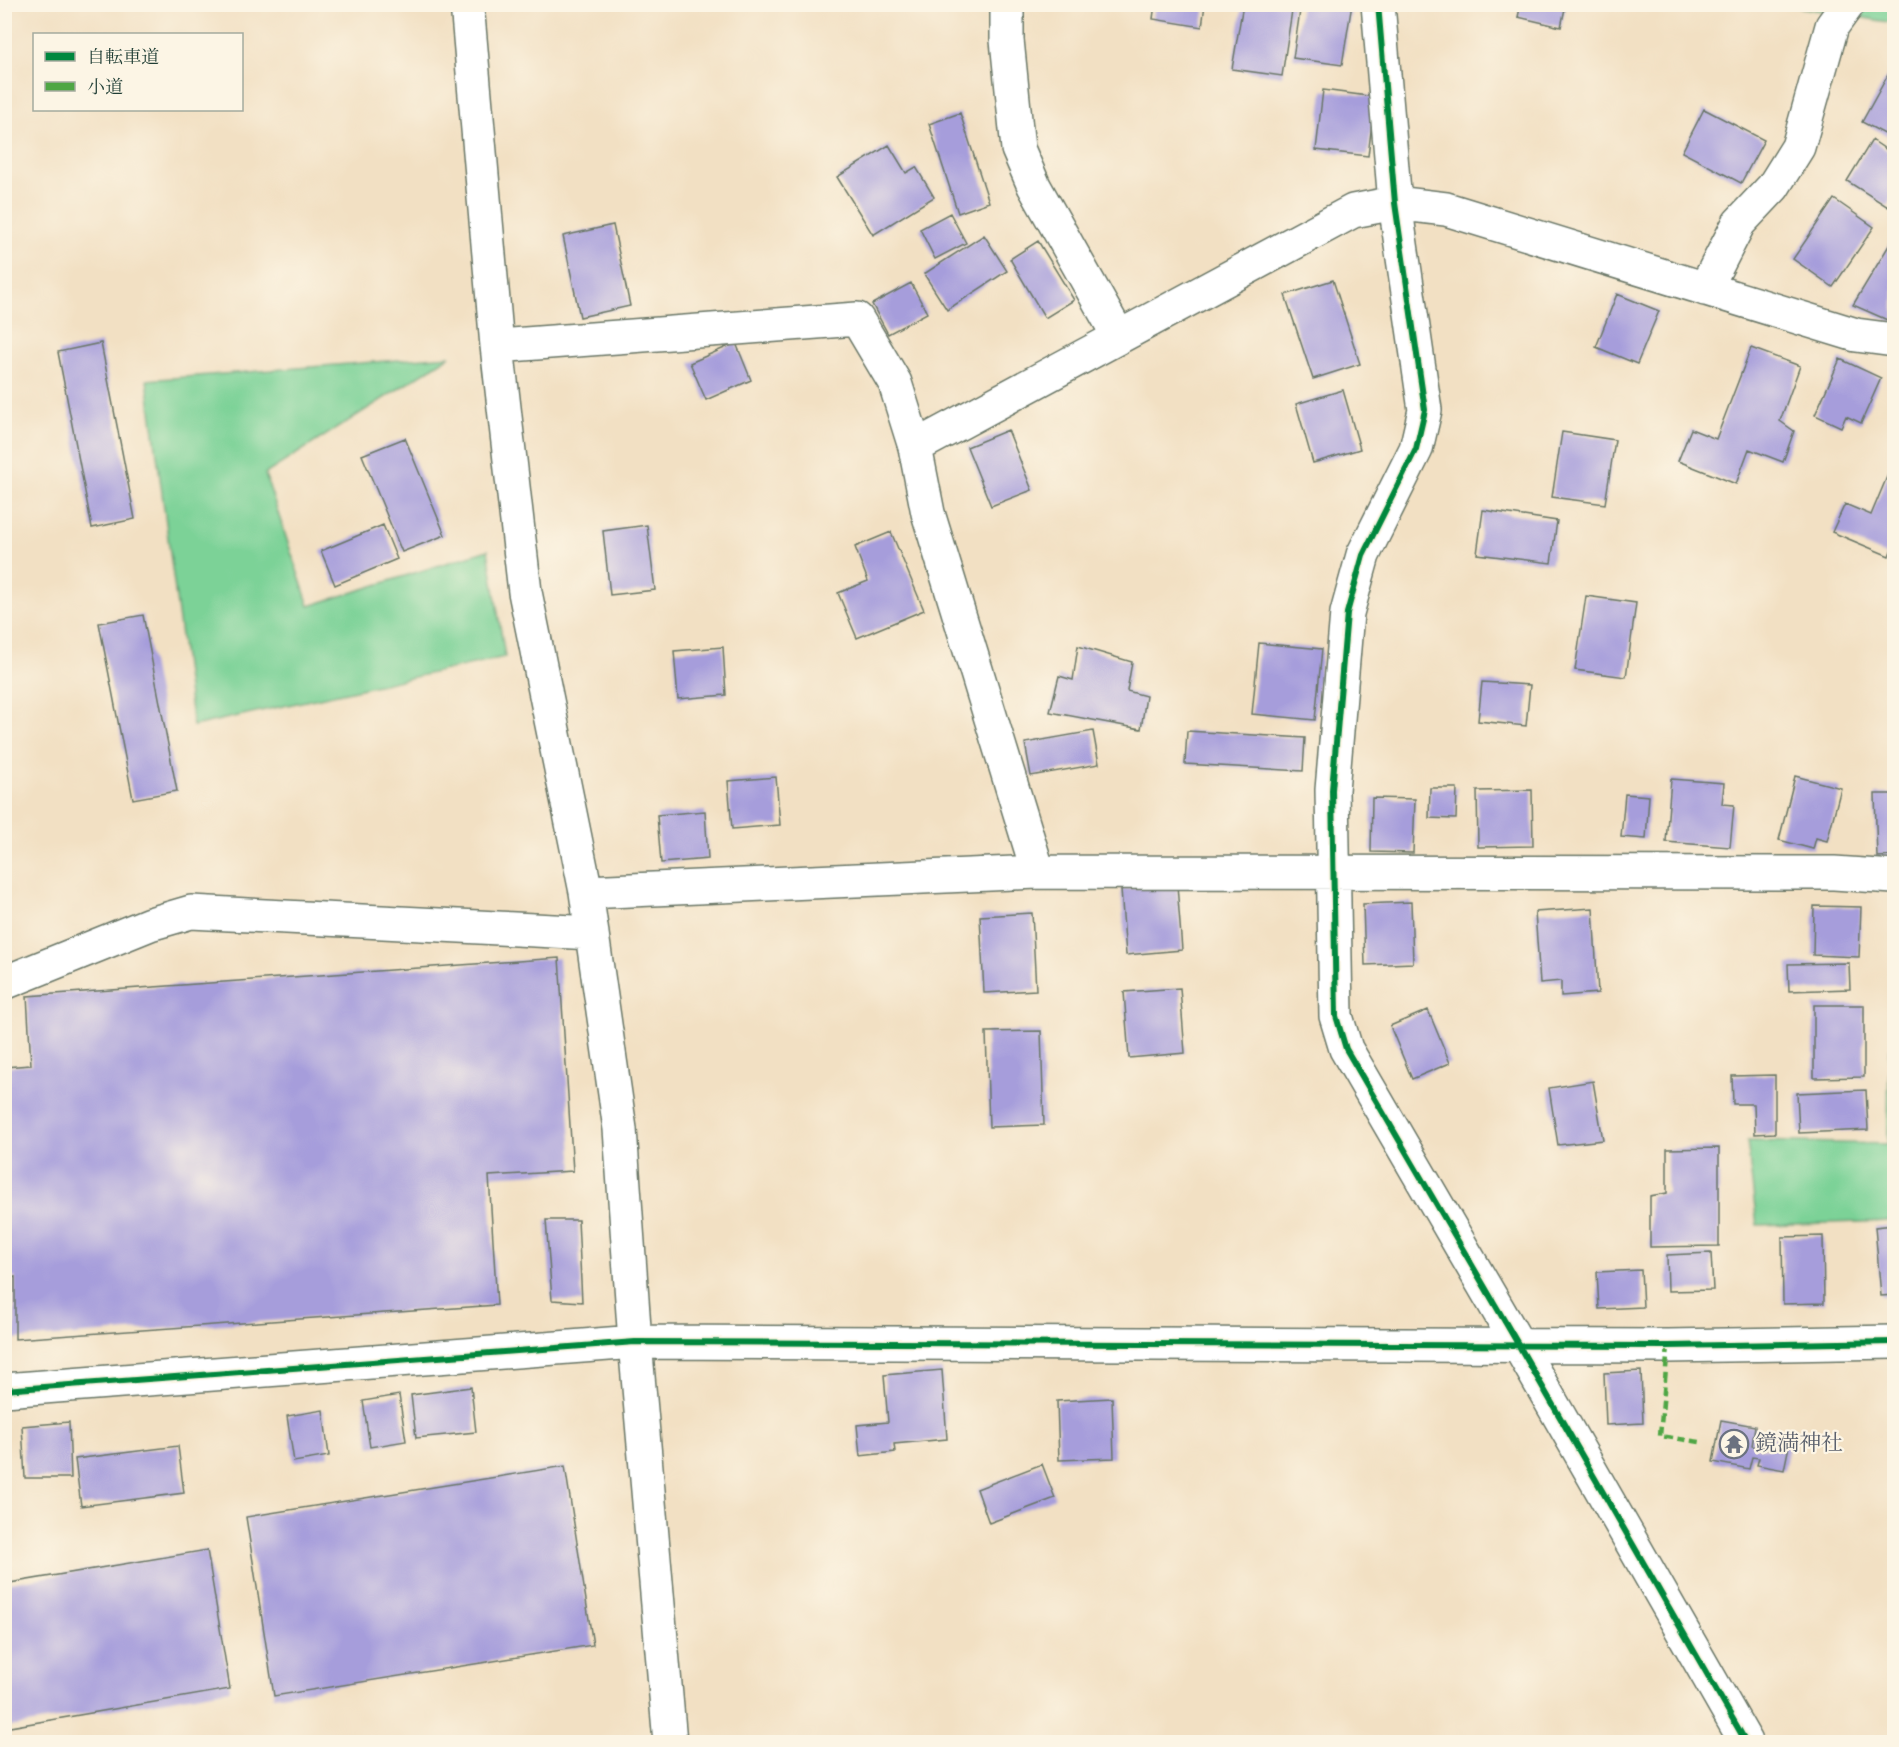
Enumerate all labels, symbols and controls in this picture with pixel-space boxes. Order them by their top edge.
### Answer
legend [33,33,243,111]
text: 自転車道 [87,46,159,71]
text: 小道 [87,76,123,101]
temple icon: 鏡満神社 [1718,1428,1750,1460]
place label: 鏡満神社 [1755,1429,1843,1460]

